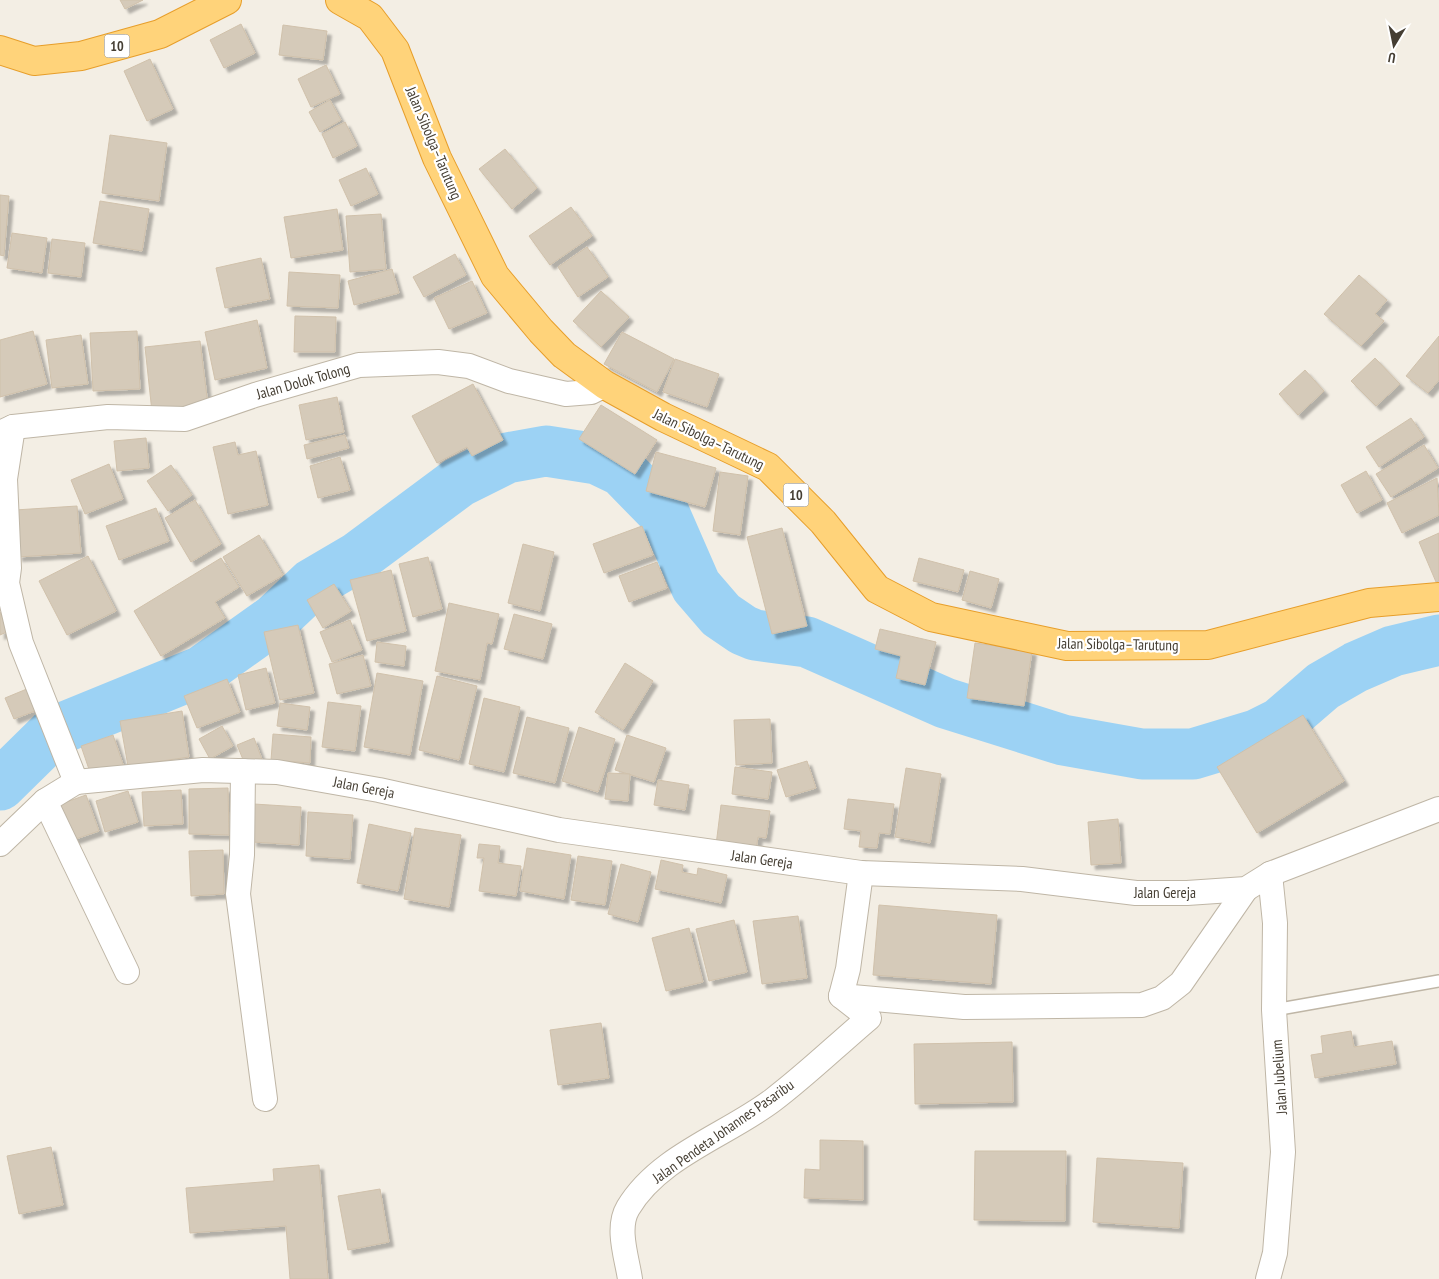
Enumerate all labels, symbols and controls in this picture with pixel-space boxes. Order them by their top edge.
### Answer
north arrow [1369,20,1419,70]
road number: 10 [104,34,130,58]
text: U [1387,48,1397,67]
street label: Jalan Sibolga–Tarutung [401,83,466,202]
street label: Jalan Dolok Tolong [253,359,352,404]
street label: Jalan Sibolga–Tarutung [650,404,768,474]
road number: 10 [784,484,808,506]
street label: Jalan Sibolga–Tarutung [1056,633,1179,655]
street label: Jalan Gereja [331,772,396,802]
street label: Jalan Gereja [729,845,794,873]
street label: Jalan Gereja [1133,883,1196,902]
street label: Jalan Jubelium [1267,1039,1291,1116]
street label: Jalan Pendeta Johannes Pasaribu [648,1075,797,1188]

